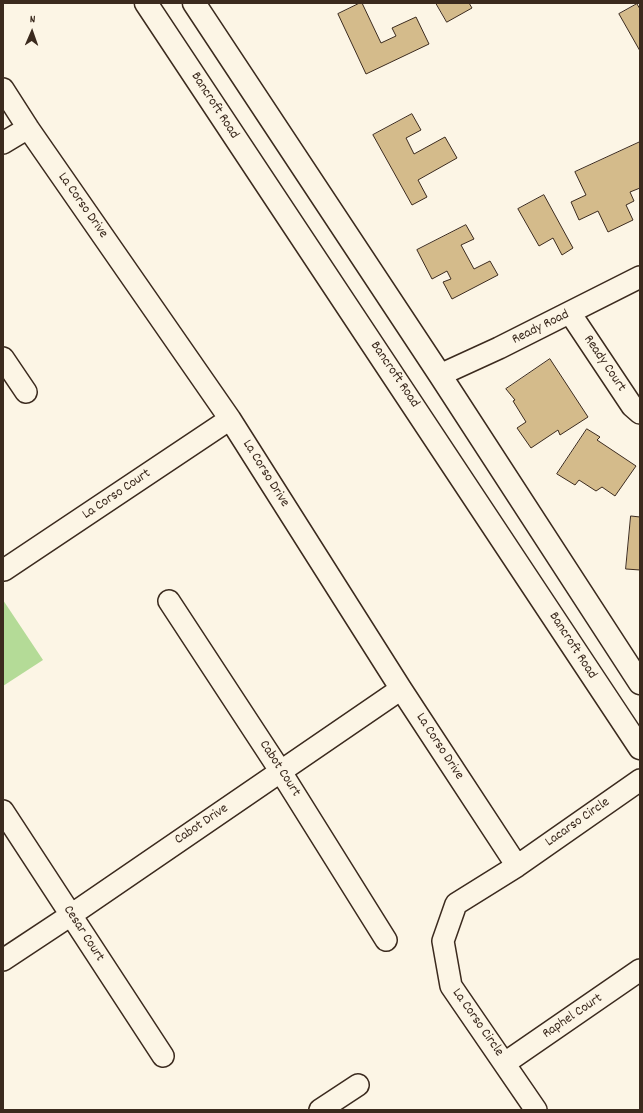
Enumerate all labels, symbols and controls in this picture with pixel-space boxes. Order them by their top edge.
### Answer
north arrow [12,12,52,52]
text: N [29,12,35,28]
street label: Bancroft Road [186,69,242,143]
street label: La Corso Drive [53,170,111,242]
street label: Ready Road [510,307,572,349]
street label: Ready Court [579,333,629,395]
street label: Bancroft Road [366,339,422,411]
street label: La Corso Drive [238,437,292,511]
street label: La Corso Court [80,466,154,524]
street label: Bancroft Road [544,609,600,683]
street label: La Corso Drive [411,710,467,784]
street label: Cabot Court [255,738,303,800]
street label: Lacarso Circle [543,795,613,851]
street label: Cabot Drive [172,801,232,849]
street label: Cesar Court [59,903,107,965]
street label: La Corso Circle [447,986,507,1060]
street label: Raphel Court [540,991,606,1043]

